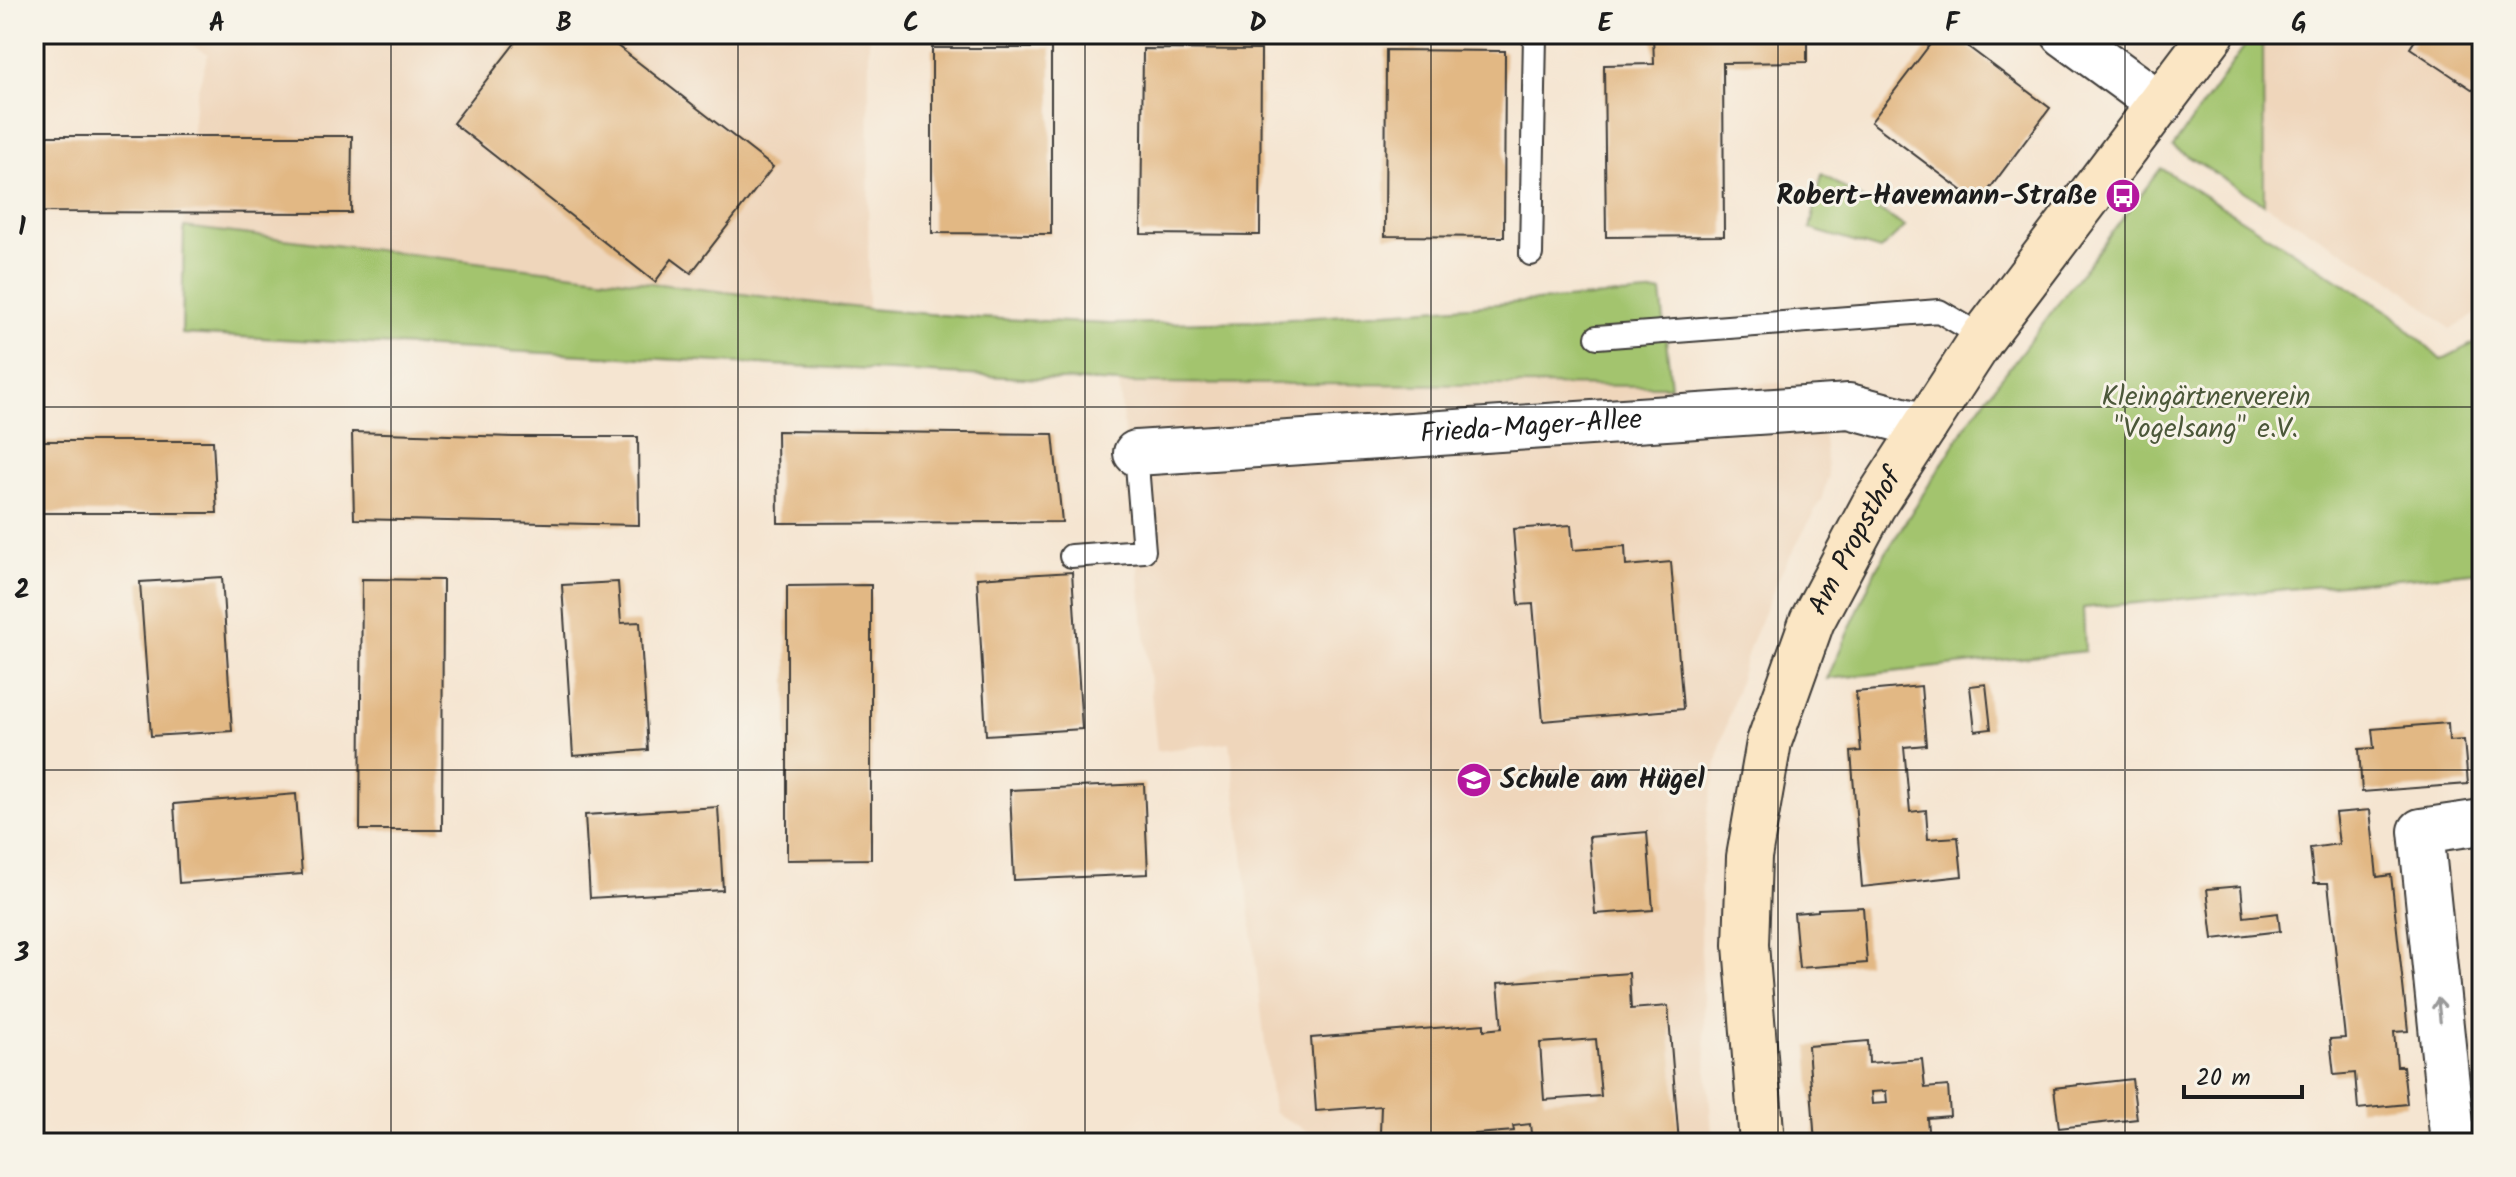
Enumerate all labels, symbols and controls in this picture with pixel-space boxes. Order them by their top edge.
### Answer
text: A [209,3,225,45]
text: B [556,3,572,45]
text: C [903,3,919,45]
text: D [1249,3,1267,45]
text: E [1598,3,1614,45]
text: F [1945,3,1961,45]
text: G [2291,3,2307,45]
place label: Robert-Havemann-Straße [1776,174,2097,219]
bus stop icon: Robert-Havemann-Straße [2104,177,2142,215]
text: 1 [18,207,26,249]
park label: Kleingärtnerverein "Vogelsang" e.V. [2102,375,2310,452]
street label: Frieda-Mager-Allee [1419,397,1644,457]
street label: Am Propsthof [1796,457,1916,624]
text: 2 [14,570,30,612]
place label: Schule am Hügel [1500,758,1705,803]
school or university icon: Schule am Hügel [1455,761,1493,799]
text: 3 [14,933,29,975]
one-way arrow [2432,997,2447,1024]
scale bar [2184,1049,2302,1099]
text: 20 m [2196,1059,2251,1098]

